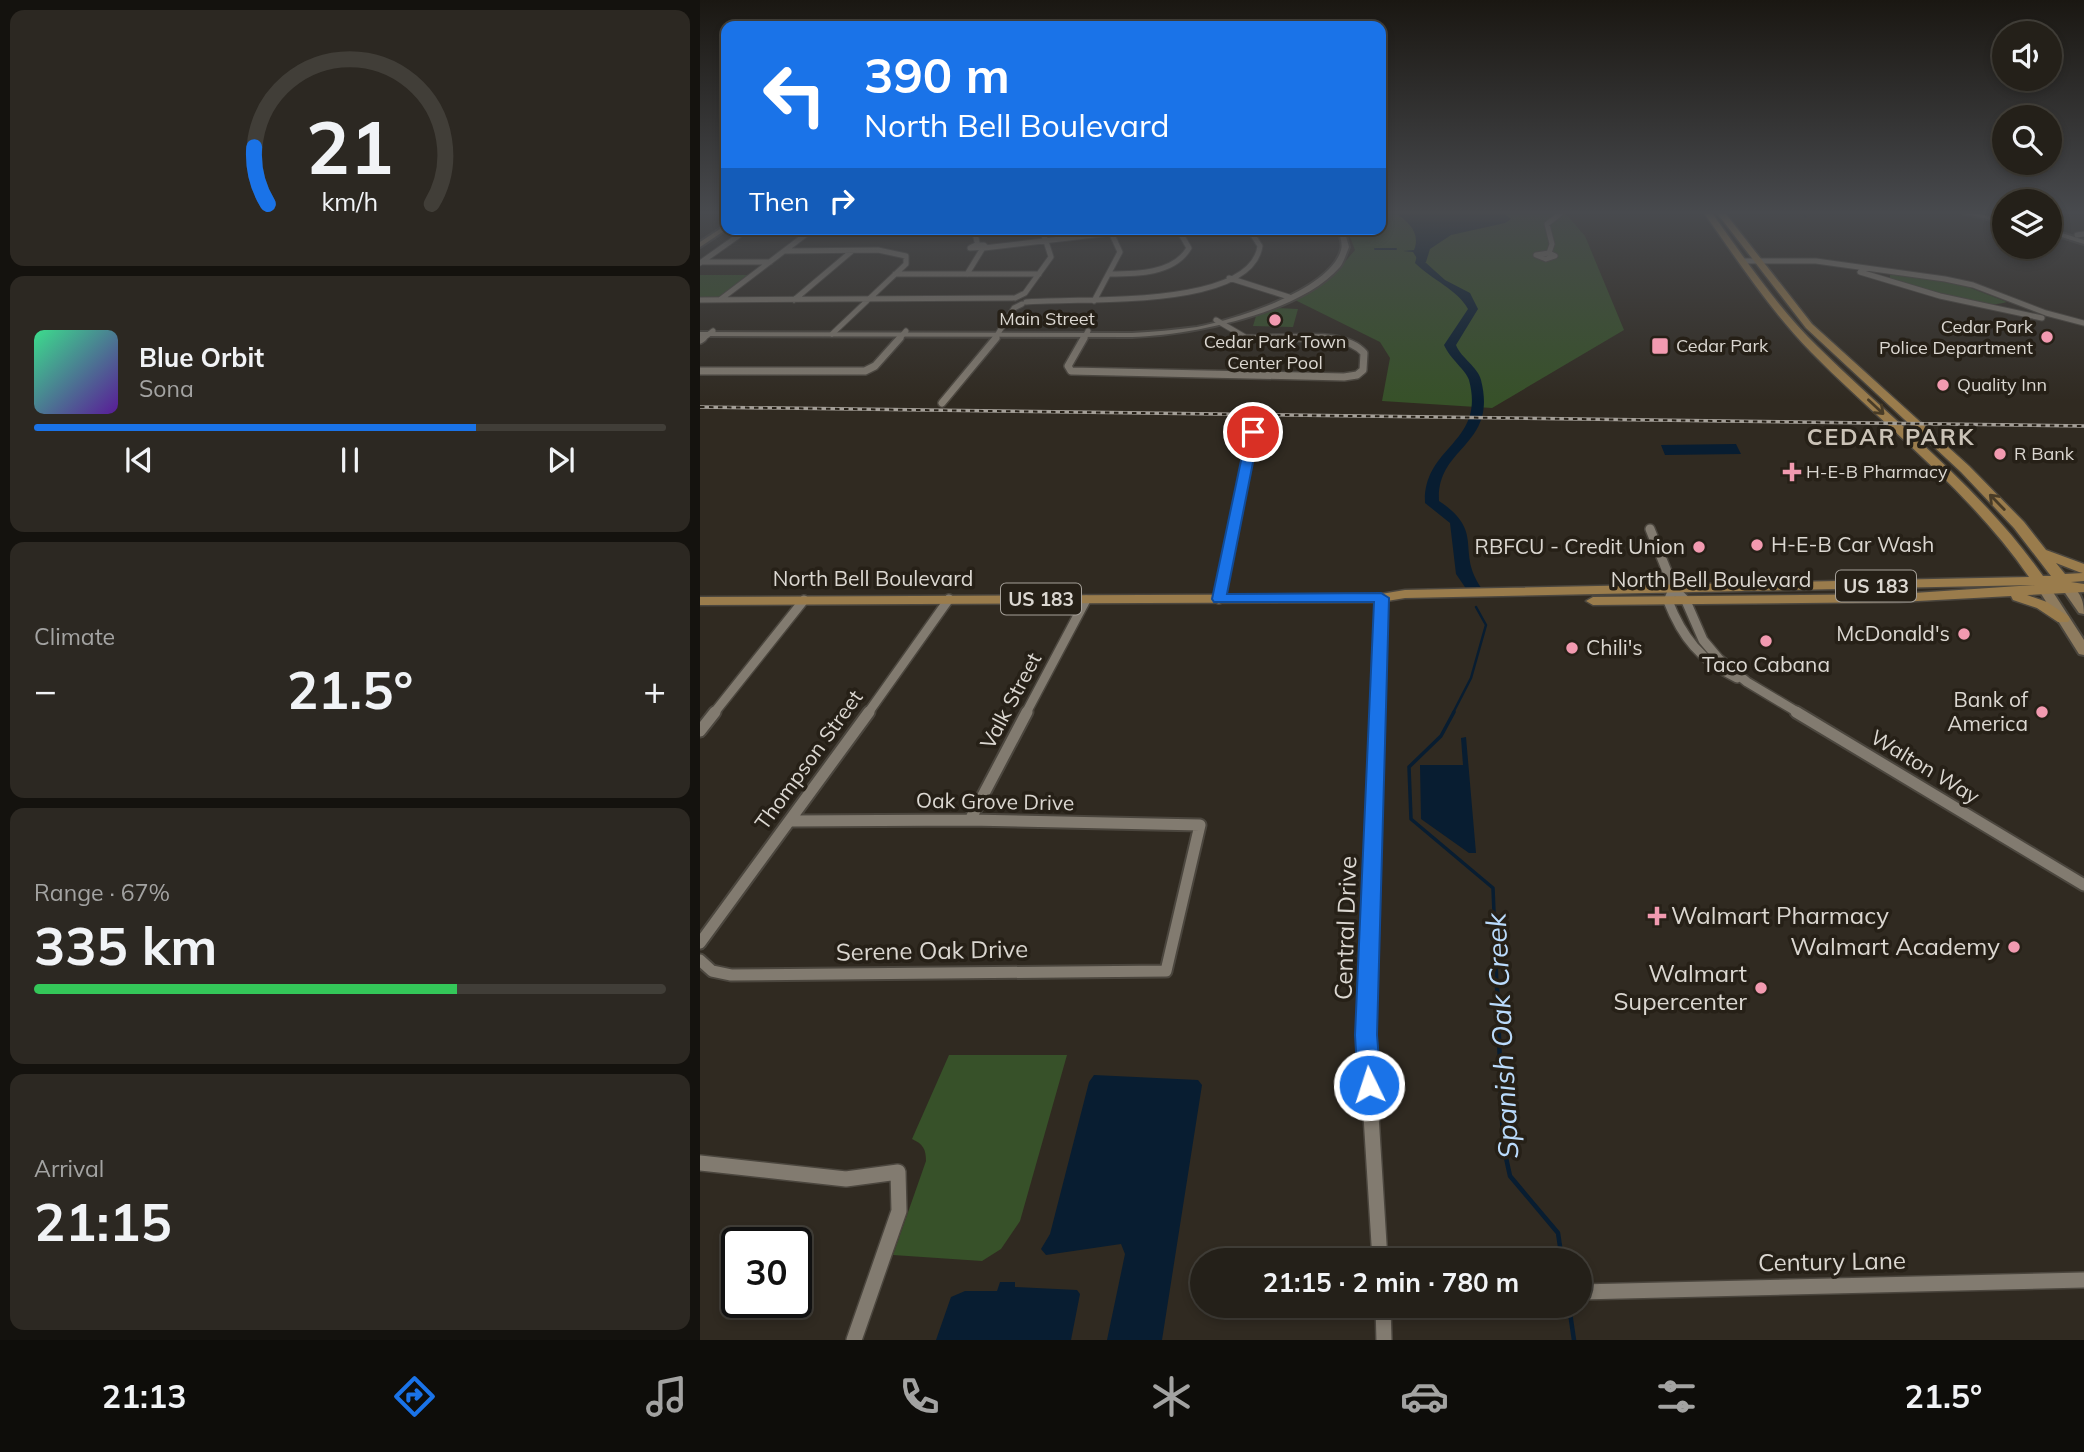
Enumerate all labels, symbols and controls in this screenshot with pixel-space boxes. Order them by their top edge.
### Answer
map controls [1992,21,2062,259]
button: sound [1992,21,2062,91]
text: 390 m [864,44,1010,105]
icon: left [749,49,840,140]
text: 21 [306,101,394,192]
text: North Bell Boulevard [864,105,1170,145]
button: search [1992,105,2062,175]
icon: right [823,182,861,220]
text: Then [749,185,809,218]
text: km/h [322,186,378,217]
button: layers [1992,189,2062,259]
street label: Main Street [999,307,1095,330]
marker: Cedar Park Town Center Pool [1267,312,1283,328]
place label: Cedar Park Police Department [1879,315,2034,359]
marker: Cedar Park Police Department [2039,329,2055,345]
place label: Cedar Park Town Center Pool [1204,330,1346,374]
place label: Cedar Park [1676,334,1769,357]
marker: Cedar Park [1650,336,1670,356]
text: Blue Orbit [139,341,264,374]
place label: Quality Inn [1957,373,2047,396]
text: Sona [139,374,194,403]
marker: Quality Inn [1935,377,1951,393]
one-way arrow [1867,399,1885,415]
pin [1223,402,1283,462]
icon: arrive [1234,413,1272,451]
district label: CEDAR PARK [1807,422,1975,451]
icon: previous [120,441,158,479]
icon: pause [331,441,369,479]
icon: next [542,441,580,479]
place label: R Bank [2014,442,2075,465]
marker: R Bank [1992,446,2008,462]
place label: H-E-B Pharmacy [1806,460,1948,483]
marker: H-E-B Pharmacy [1784,464,1800,480]
one-way arrow [1989,494,2006,511]
place label: H-E-B Car Wash [1771,531,1934,557]
place label: RBFCU - Credit Union [1474,533,1685,559]
marker: H-E-B Car Wash [1749,537,1765,553]
marker: RBFCU - Credit Union [1691,539,1707,555]
street label: North Bell Boulevard [773,565,973,591]
street label: North Bell Boulevard [1611,566,1811,592]
road number: US 183 [1836,570,1916,601]
road number: US 183 [1001,584,1081,614]
place label: McDonald's [1836,620,1950,646]
text: Climate [34,622,115,651]
marker: McDonald's [1956,626,1972,642]
marker: Taco Cabana [1758,633,1774,649]
place label: Chili's [1586,634,1643,660]
marker: Chili's [1564,640,1580,656]
street label: Valk Street [974,648,1046,753]
place label: Taco Cabana [1702,651,1830,677]
text: 21.5° [287,657,413,722]
text: − [34,666,57,714]
text: + [643,666,666,714]
street label: Thompson Street [749,685,868,834]
place label: Bank of America [1947,686,2029,736]
marker: Bank of America [2034,704,2050,720]
street label: Walton Way [1866,723,1985,809]
street label: Oak Grove Drive [916,787,1074,815]
street label: Central Drive [1327,855,1363,1000]
text: Range · 67% [34,878,170,907]
place label: Walmart Pharmacy [1671,900,1889,930]
marker: Walmart Pharmacy [1649,908,1665,924]
water label: Spanish Oak Creek [1478,911,1525,1160]
text: 335 km [34,913,217,978]
place label: Walmart Academy [1790,931,2000,961]
street label: Serene Oak Drive [835,933,1029,967]
marker: Walmart Academy [2006,939,2022,955]
place label: Walmart Supercenter [1613,958,1747,1016]
marker: Walmart Supercenter [1753,980,1769,996]
position arrow [1332,1048,1406,1122]
text: Arrival [34,1154,104,1183]
text: 21:15 [34,1189,172,1254]
speed limit sign: 30 [721,1227,812,1318]
street label: Century Lane [1758,1245,1906,1277]
text: 21:15 · 2 min · 780 m [1263,1266,1519,1299]
icon: directions [390,1372,439,1421]
icon: music [642,1372,691,1421]
icon: phone [895,1372,944,1421]
icon: climate [1147,1372,1196,1421]
icon: car [1400,1372,1449,1421]
icon: filters [1652,1372,1701,1421]
text: 21:13 [102,1376,186,1416]
text: 21.5° [1905,1376,1982,1416]

